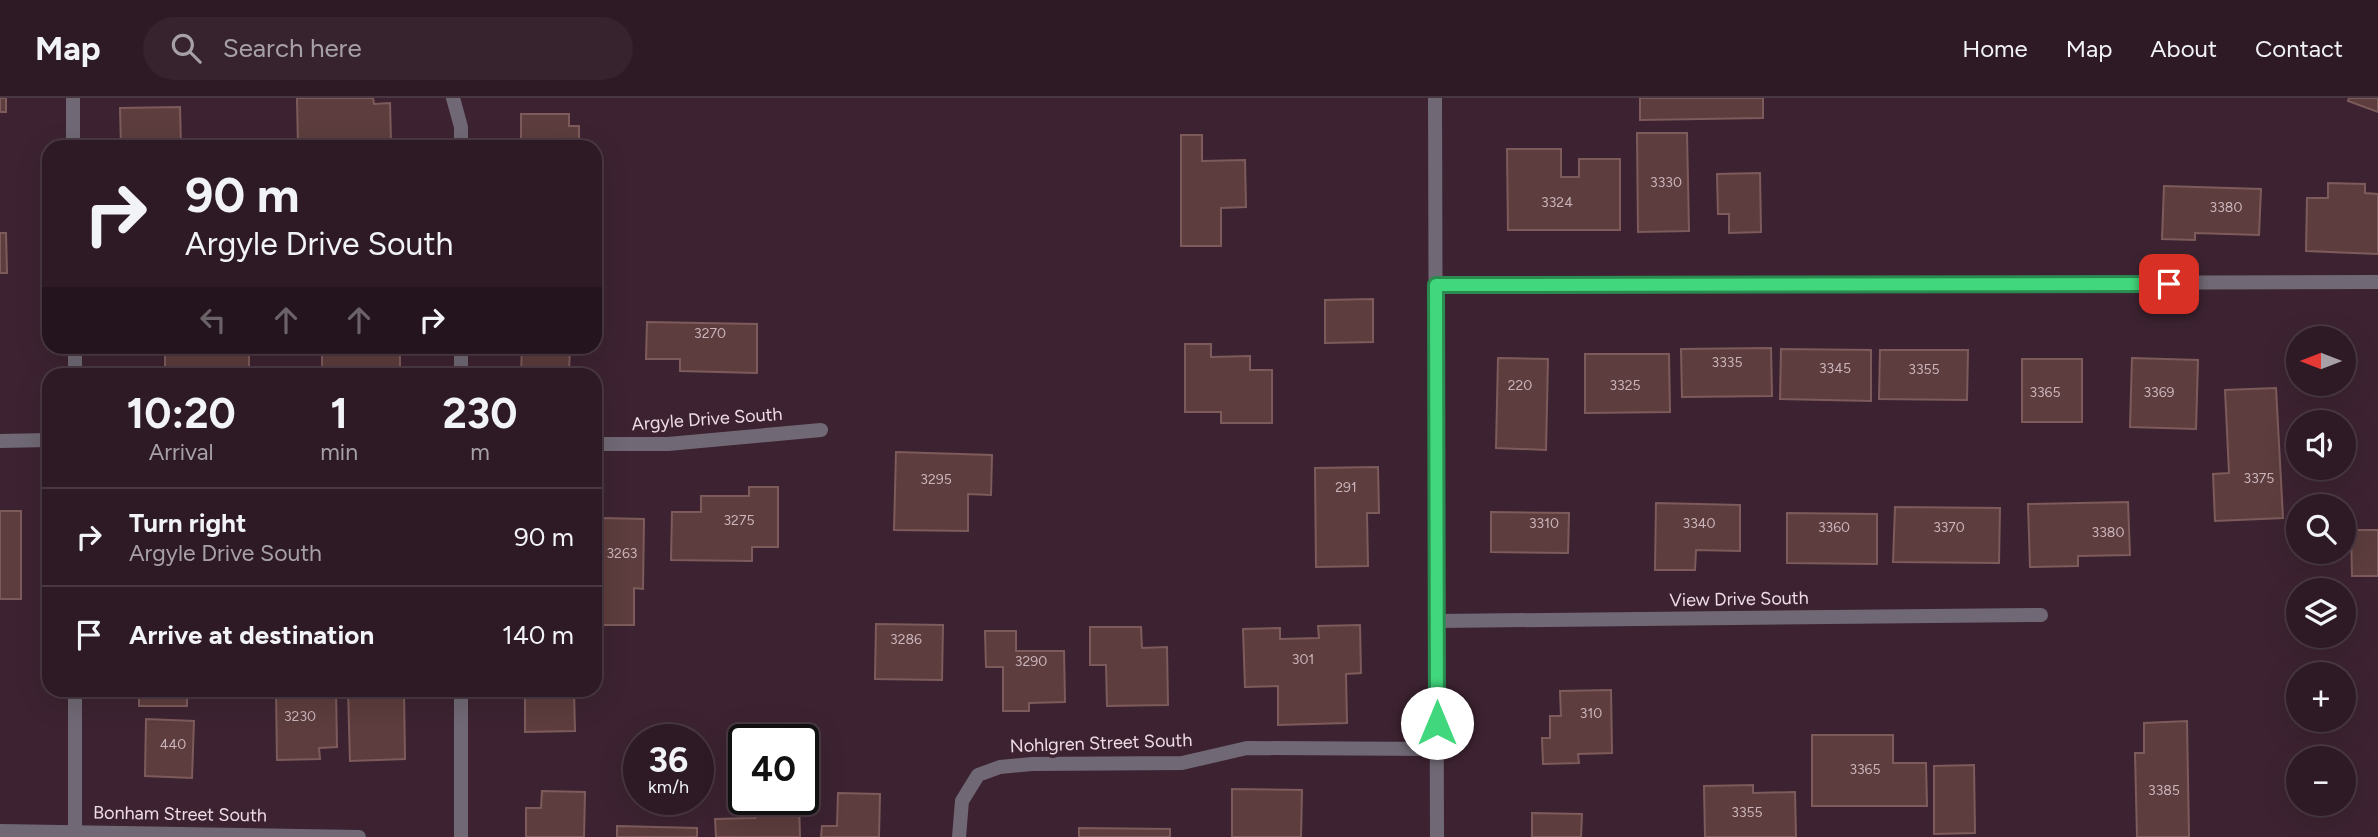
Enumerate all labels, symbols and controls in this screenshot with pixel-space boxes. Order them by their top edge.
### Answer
search box [143,17,633,80]
text: Map [35,29,101,68]
icon: search [167,29,205,67]
text: Search here [223,32,362,64]
text: Home [1962,34,2028,63]
text: Map [2066,34,2112,63]
text: About [2150,34,2217,63]
text: Contact [2255,34,2343,63]
text: 90 m [185,165,300,224]
icon: right [70,168,161,259]
house number: 3330 [1650,174,1682,191]
house number: 3324 [1541,194,1573,211]
house number: 3380 [2210,199,2242,216]
text: Argyle Drive South [185,225,453,263]
pin [2139,254,2199,314]
icon: arrive [2150,265,2188,303]
icon: left [194,301,232,339]
icon: ahead [267,301,305,339]
icon: ahead [340,301,378,339]
icon: right [413,301,451,339]
house number: 3270 [694,325,726,342]
north arrow [2286,326,2356,396]
map controls [2286,326,2356,816]
house number: 3335 [1712,354,1742,371]
house number: 3345 [1819,360,1851,377]
house number: 3355 [1908,361,1940,378]
house number: 220 [1508,377,1532,394]
house number: 3325 [1609,377,1641,394]
house number: 3365 [2029,384,2061,401]
house number: 3369 [2143,384,2175,401]
text: 10:20 [127,388,236,439]
text: 1 [330,388,348,439]
text: 230 [443,388,517,439]
street label: Argyle Drive South [631,403,783,435]
button: sound [2286,410,2356,480]
text: Arrival [149,438,214,466]
text: min [320,438,358,466]
text: m [470,438,490,466]
house number: 3375 [2244,470,2274,487]
house number: 3295 [920,471,952,488]
house number: 291 [1335,479,1357,496]
button: search [2286,494,2356,564]
text: Turn right [129,507,246,539]
house number: 3275 [723,512,755,529]
house number: 3310 [1529,515,1559,532]
house number: 3340 [1683,515,1715,532]
icon: right [70,518,108,556]
house number: 3360 [1818,519,1850,536]
house number: 3370 [1933,519,1965,536]
text: 90 m [514,521,574,553]
house number: 3380 [2092,524,2124,541]
text: Argyle Drive South [129,539,322,567]
house number: 3263 [607,545,637,562]
button: layers [2286,578,2356,648]
street label: View Drive South [1669,587,1809,611]
icon: arrive [70,616,108,654]
text: Arrive at destination [129,619,374,651]
text: 140 m [502,619,574,651]
house number: 3286 [890,631,922,648]
house number: 301 [1292,651,1314,668]
house number: 3290 [1015,653,1047,670]
button: + [2286,662,2356,732]
position arrow [1400,686,1474,760]
house number: 310 [1580,705,1602,722]
house number: 3230 [284,708,316,725]
speed limit sign: 40 [728,724,819,815]
street label: Nohlgren Street South [1009,729,1193,757]
house number: 440 [160,736,186,753]
text: 36 [649,739,688,781]
button: − [2286,746,2356,816]
house number: 3365 [1849,761,1881,778]
text: km/h [648,776,689,798]
house number: 3385 [2148,782,2180,799]
street label: Bonham Street South [93,801,267,827]
house number: 3355 [1731,804,1763,821]

